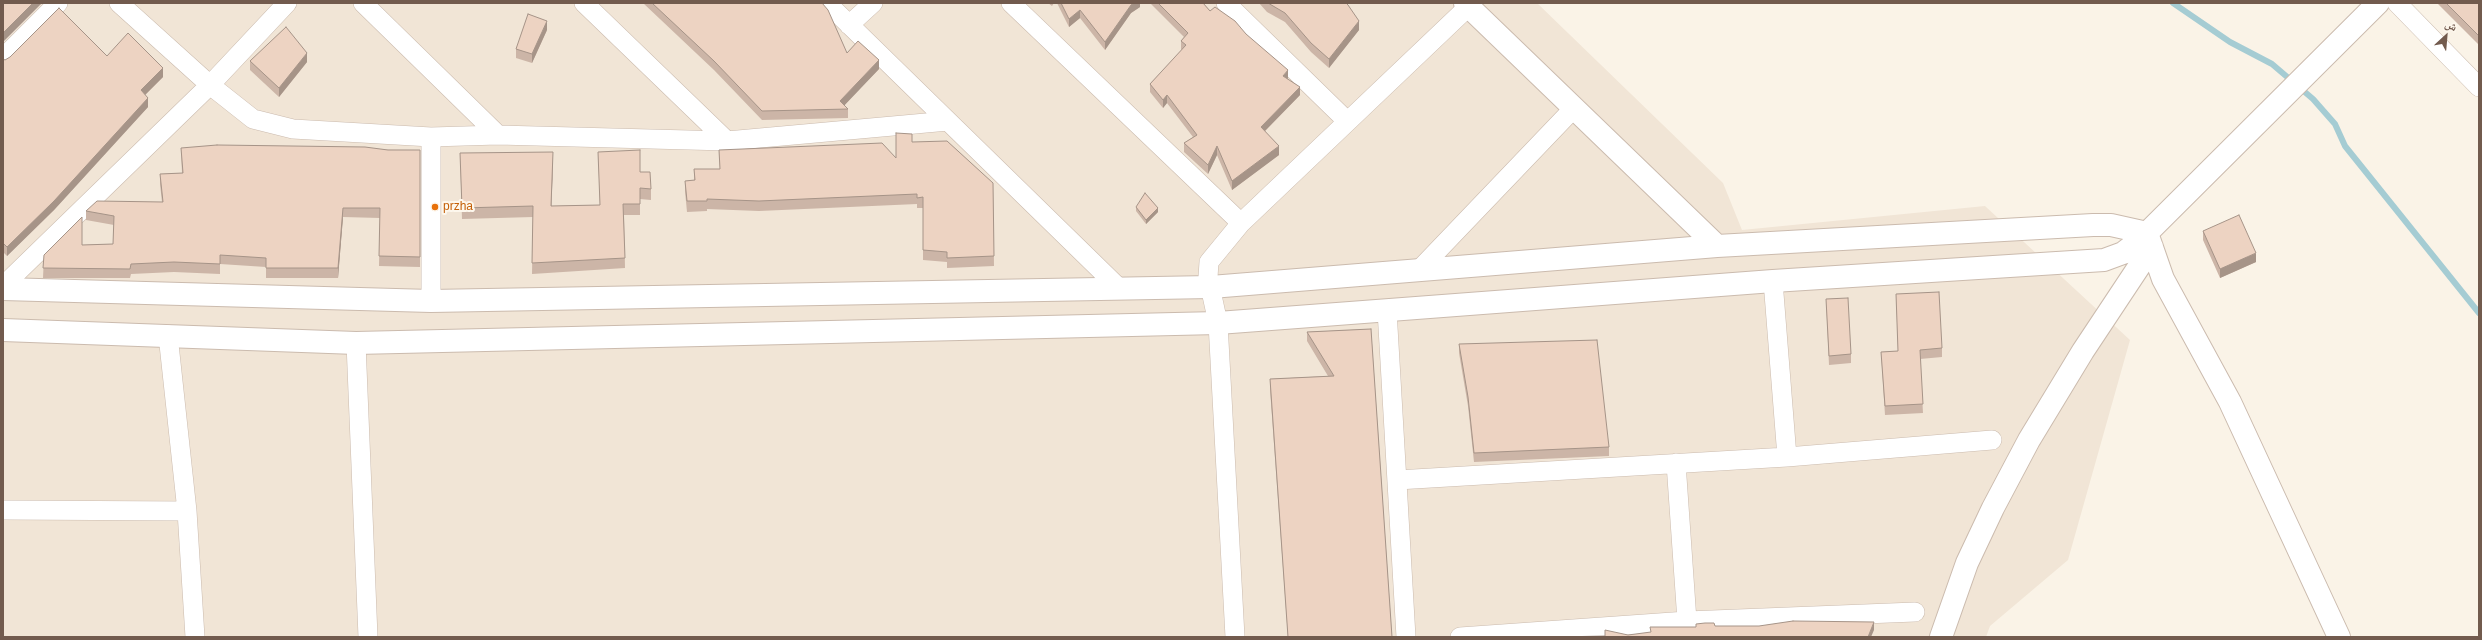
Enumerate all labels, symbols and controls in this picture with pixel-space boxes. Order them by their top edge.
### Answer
north arrow [2426,16,2466,56]
text: ش [2443,17,2459,33]
place label: przha [443,200,473,214]
marker: przha [430,202,440,212]

